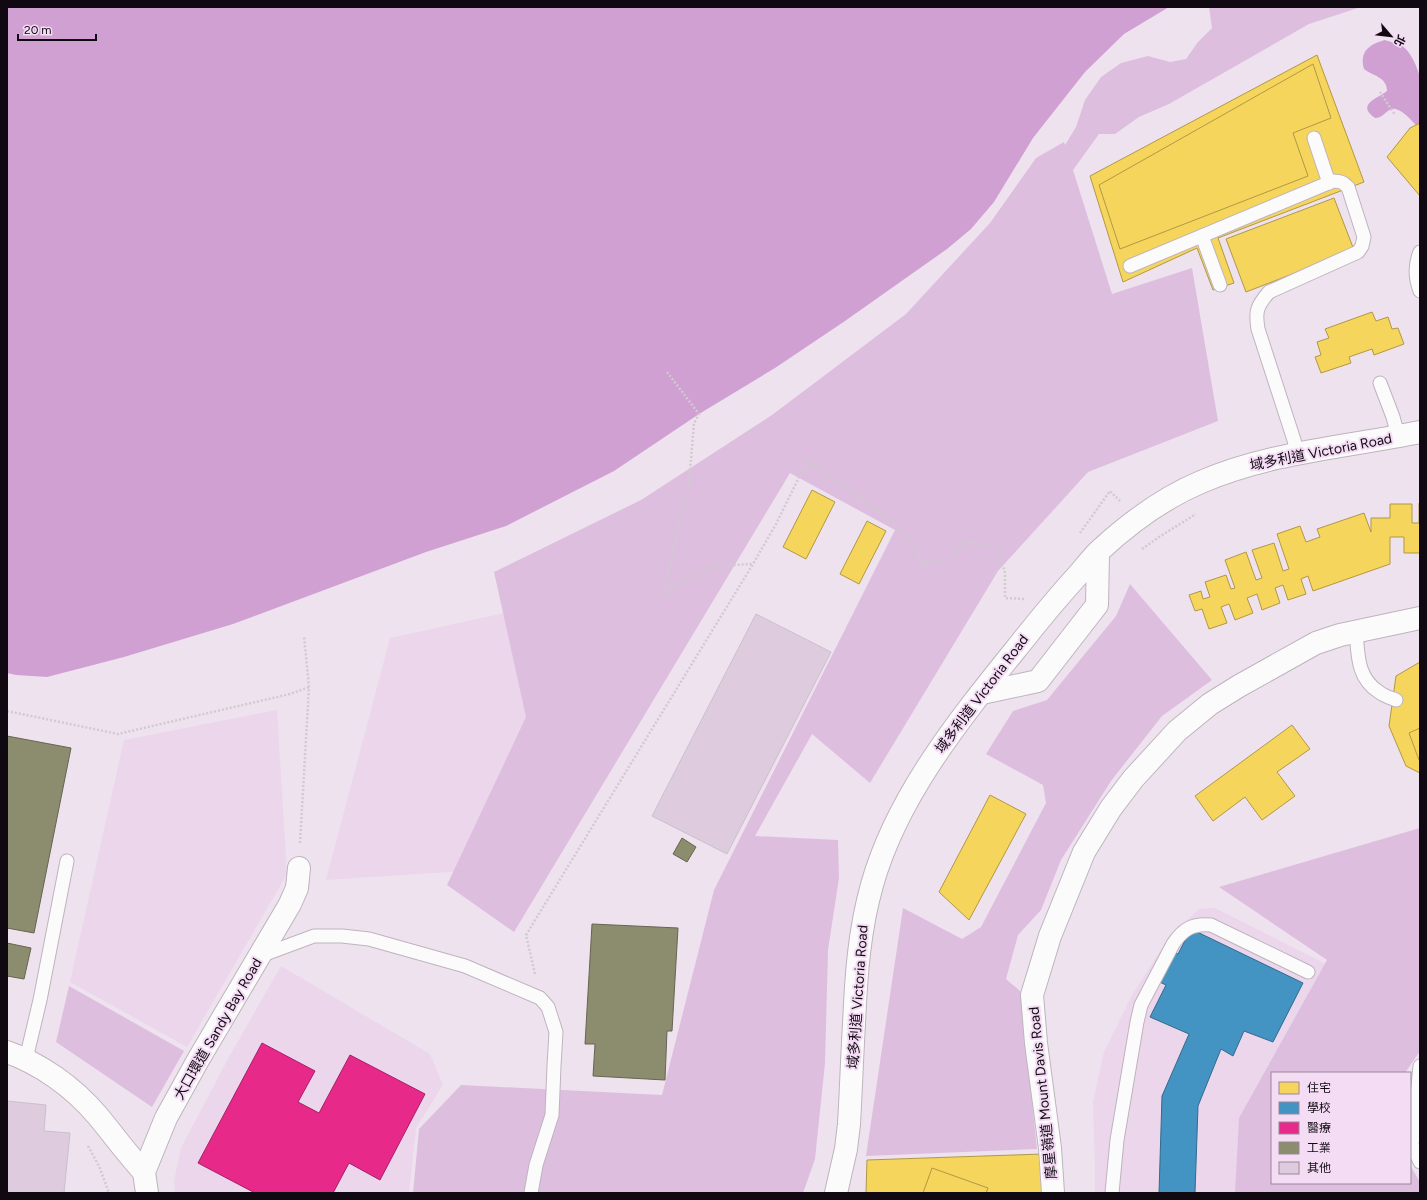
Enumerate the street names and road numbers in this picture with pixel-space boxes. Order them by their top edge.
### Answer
street label: 域多利道 Victoria Road [1249,430,1393,474]
street label: 域多利道 Victoria Road [932,631,1032,757]
street label: 域多利道 Victoria Road [844,924,872,1070]
street label: 大口環道 Sandy Bay Road [170,955,266,1103]
street label: 摩星嶺道 Mount Davis Road [1025,1006,1061,1180]

